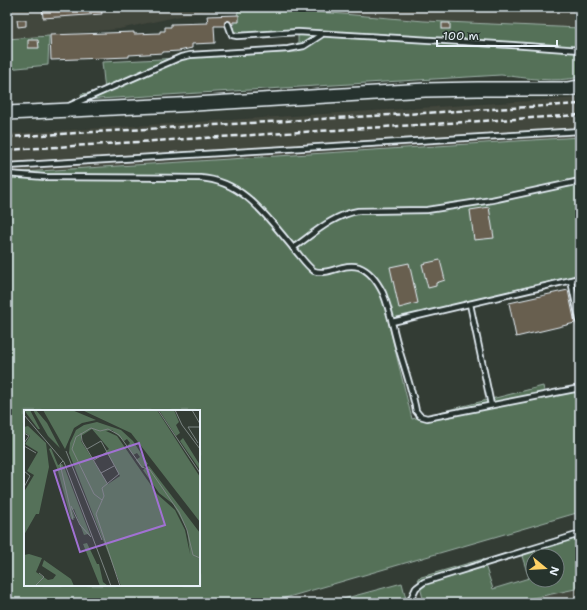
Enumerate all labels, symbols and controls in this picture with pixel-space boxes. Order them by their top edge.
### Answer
scale bar [437,22,557,48]
text: 100 m [443,28,479,44]
inset map [24,410,200,586]
north arrow [525,548,565,588]
text: N [545,564,563,578]

